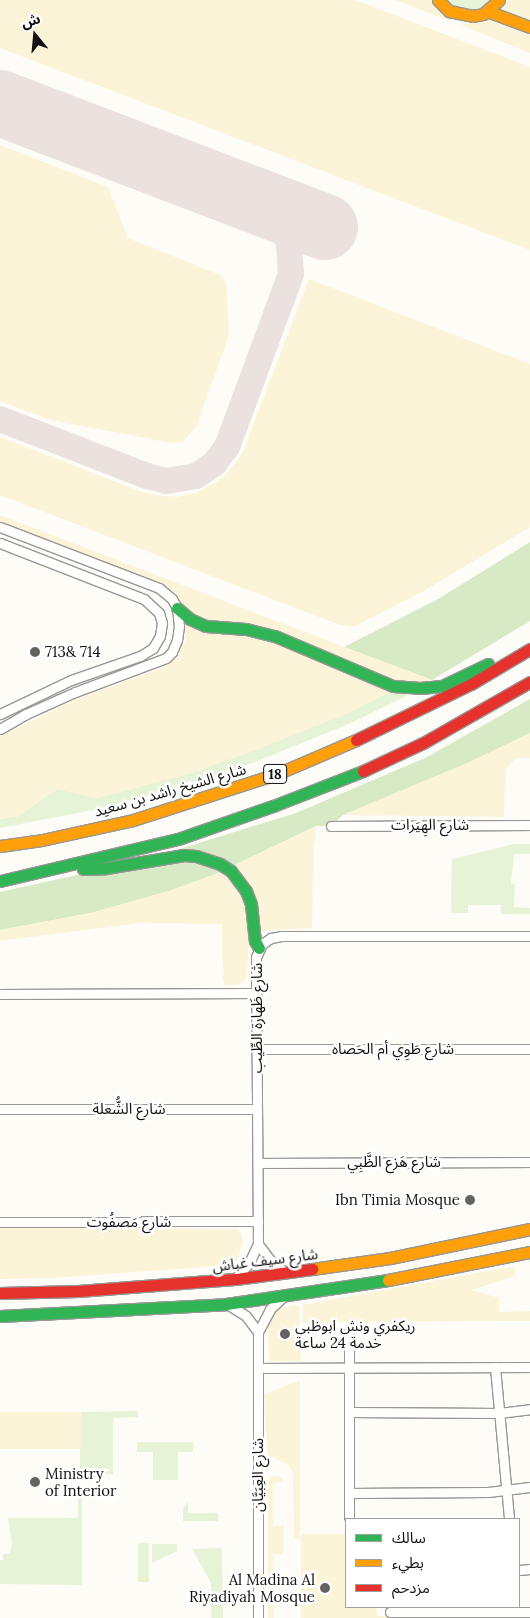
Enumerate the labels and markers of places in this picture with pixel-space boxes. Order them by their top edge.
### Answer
place label: 713& 714 [45,643,101,661]
marker: 713& 714 [29,646,41,658]
place label: Ibn Timia Mosque [335,1191,460,1209]
marker: Ibn Timia Mosque [464,1194,476,1206]
place label: ريكفري ونش ابوظبي خدمة 24 ساعة [295,1316,416,1351]
marker: ريكفري ونش ابوظبي خدمة 24 ساعة [279,1328,291,1340]
place label: Ministry of Interior [45,1464,117,1499]
marker: Ministry of Interior [29,1476,41,1488]
place label: Al Madina Al Riyadiyah Mosque [189,1570,315,1605]
marker: Al Madina Al Riyadiyah Mosque [319,1582,331,1594]

